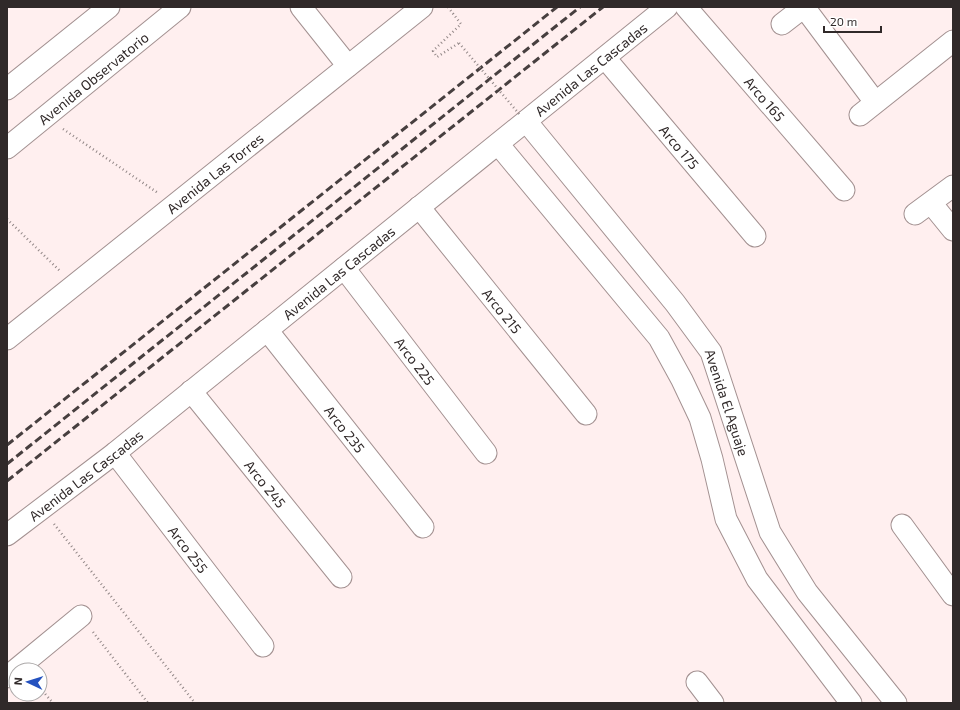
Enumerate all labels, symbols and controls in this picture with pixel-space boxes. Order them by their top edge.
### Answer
scale bar [824,8,881,34]
text: 20 m [830,14,857,28]
street label: Avenida Las Cascadas [531,18,650,119]
street label: Avenida Observatorio [35,28,151,128]
street label: Arco 165 [741,73,789,124]
street label: Arco 175 [656,121,703,172]
street label: Avenida Las Torres [163,129,266,217]
street label: Avenida Las Cascadas [279,222,398,323]
street label: Arco 215 [479,285,526,336]
street label: Arco 225 [392,334,439,388]
street label: Avenida El Aguaje [702,347,753,458]
street label: Arco 235 [321,402,369,456]
street label: Avenida Las Cascadas [25,426,146,524]
street label: Arco 245 [242,457,290,511]
street label: Arco 255 [165,522,212,576]
north arrow [8,662,48,702]
text: N [11,677,24,686]

